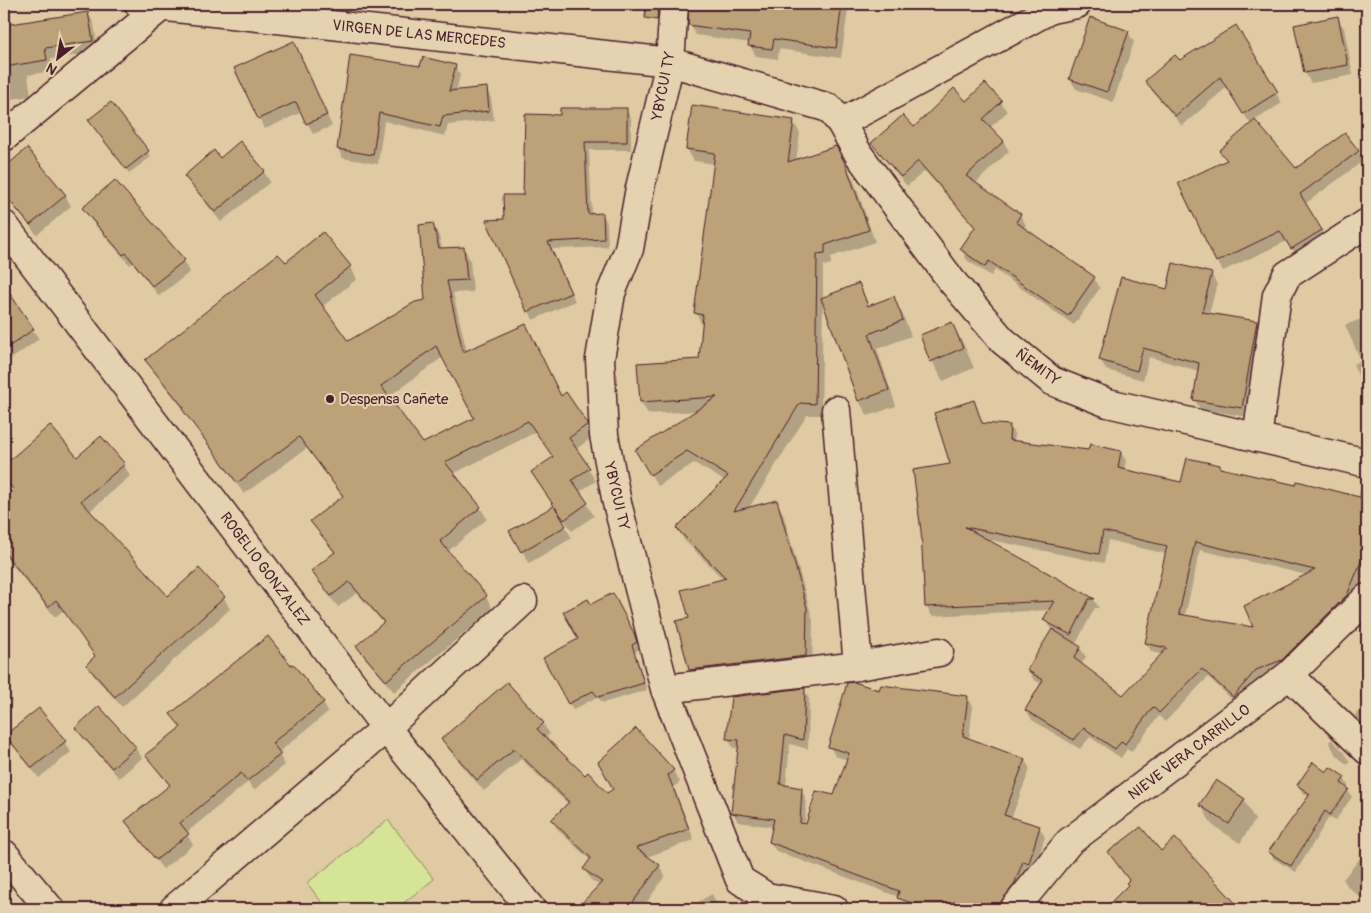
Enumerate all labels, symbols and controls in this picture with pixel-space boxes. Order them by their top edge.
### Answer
street label: VIRGEN DE LAS MERCEDES [331,16,507,53]
north arrow [32,32,82,82]
street label: YBYCUI TY [647,50,680,123]
text: N [43,59,60,78]
street label: ÑEMITY [1012,345,1064,390]
place label: Despensa Cañete [340,390,449,409]
marker: Despensa Cañete [324,393,336,405]
street label: YBYCUI TY [599,459,634,532]
street label: ROGELIO GONZALEZ [216,509,314,630]
street label: NIEVE VERA CARRILLO [1125,700,1254,804]

